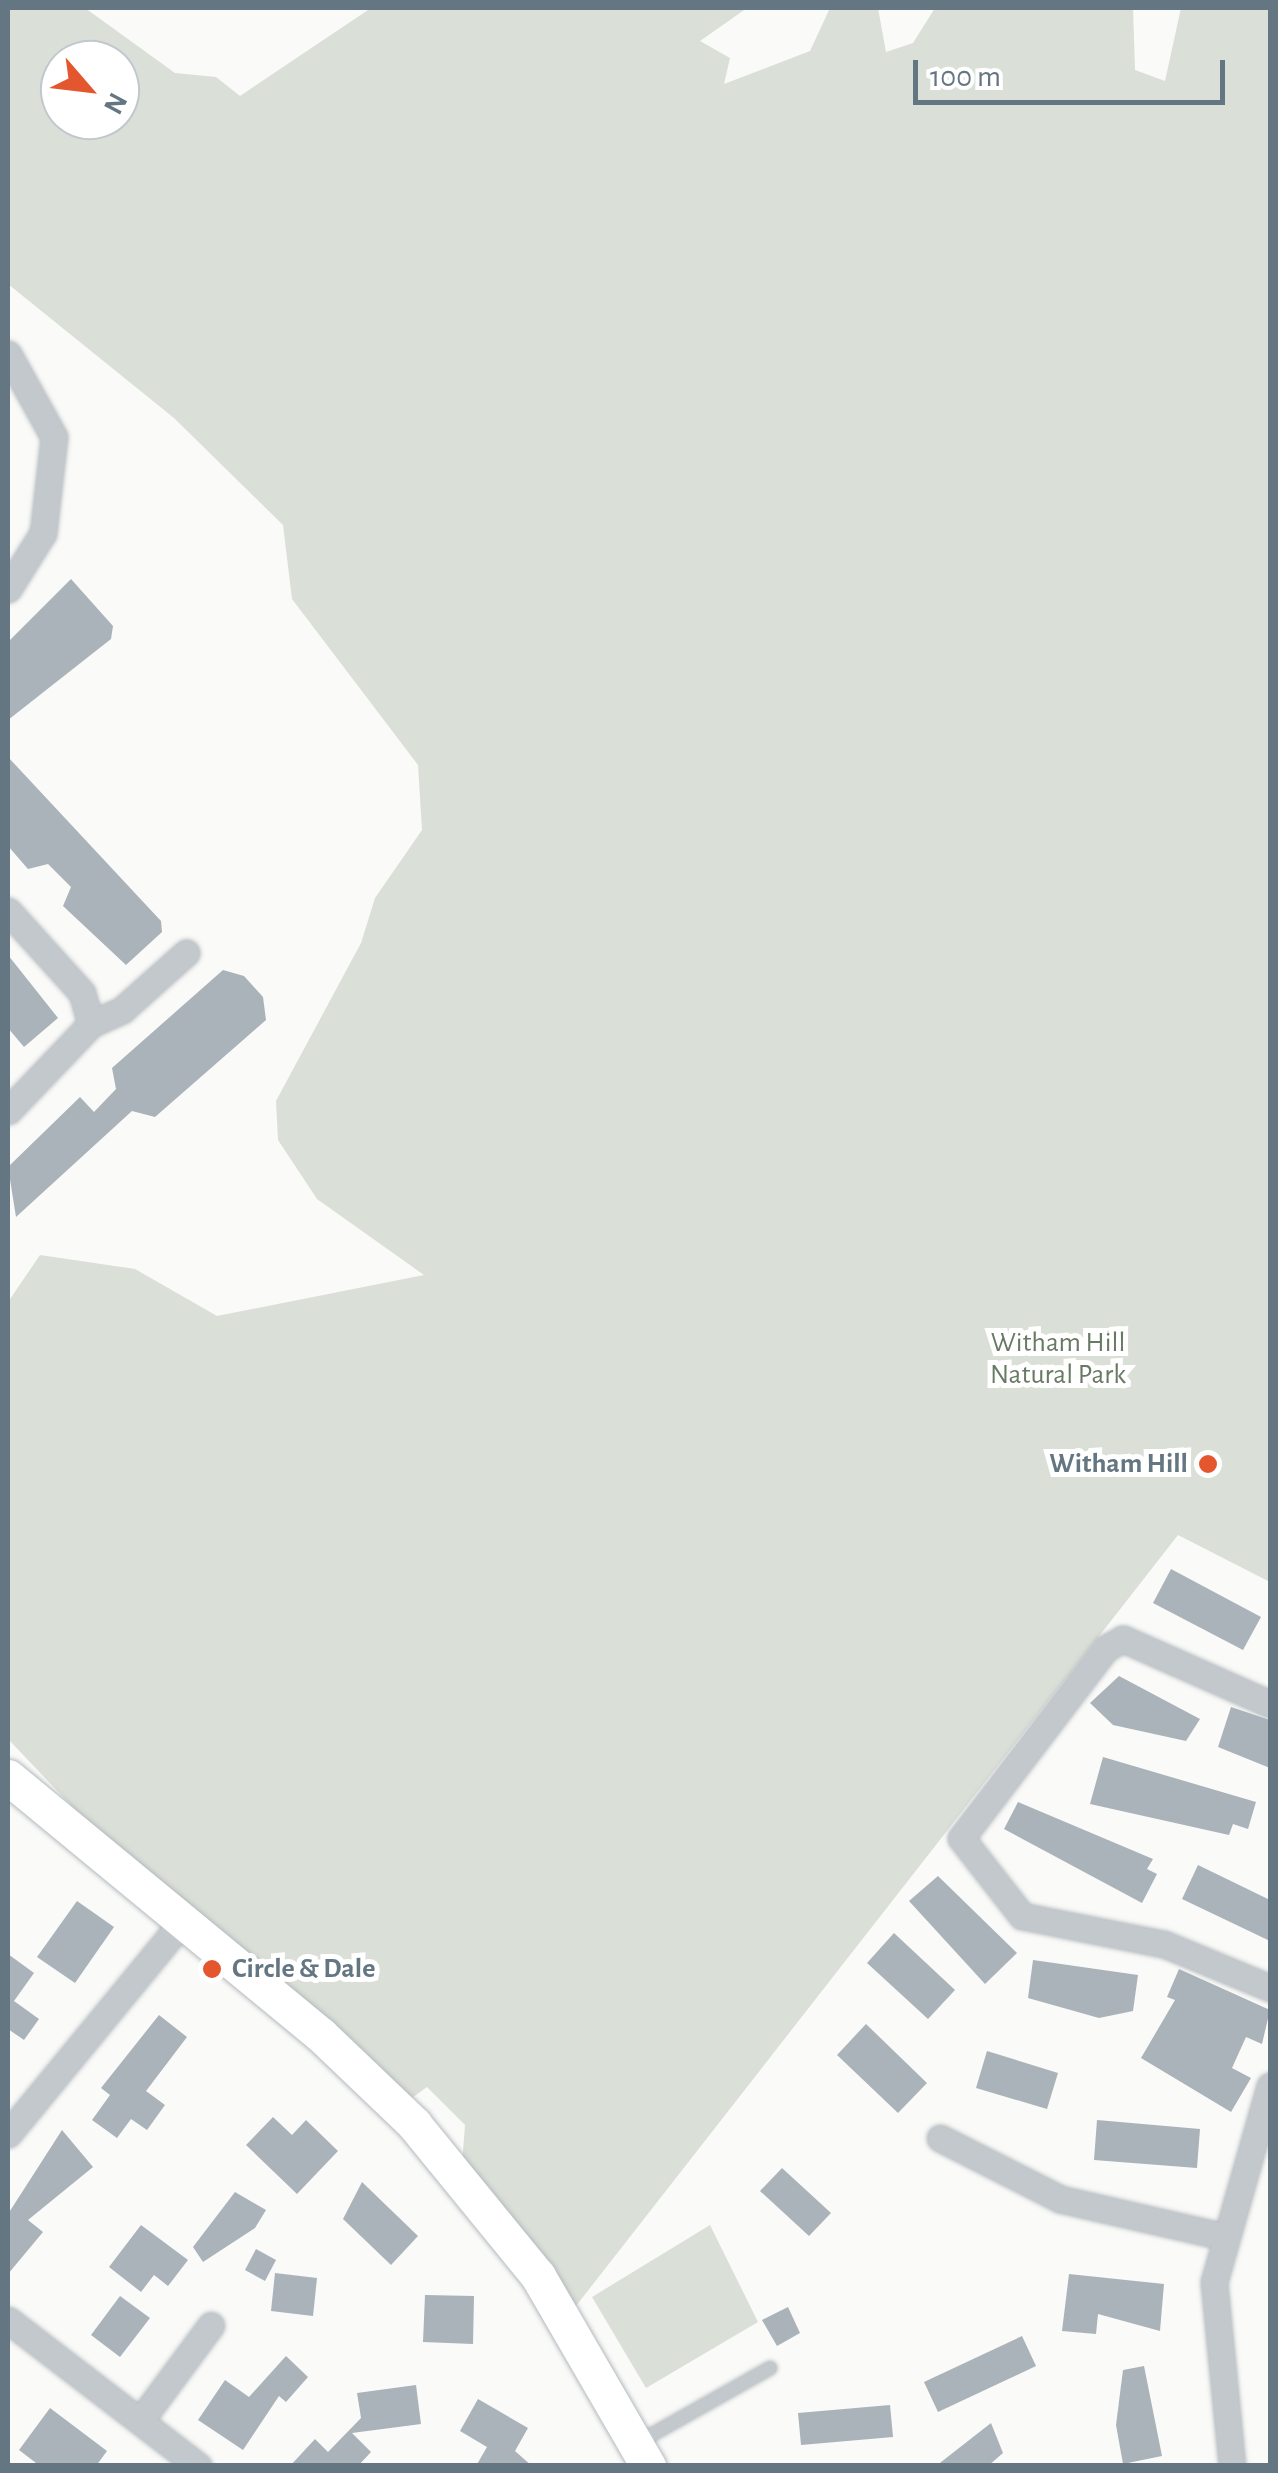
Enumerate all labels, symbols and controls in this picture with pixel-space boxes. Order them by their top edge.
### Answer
north arrow [40,40,140,140]
scale bar [918,40,1230,102]
text: 100 m [930,62,1001,92]
text: N [98,88,132,118]
park label: Witham Hill Natural Park [990,1326,1126,1392]
place label: Witham Hill [1049,1447,1188,1481]
marker: Witham Hill [1197,1453,1219,1475]
place label: Circle & Dale [232,1952,375,1986]
marker: Circle & Dale [201,1958,223,1980]

